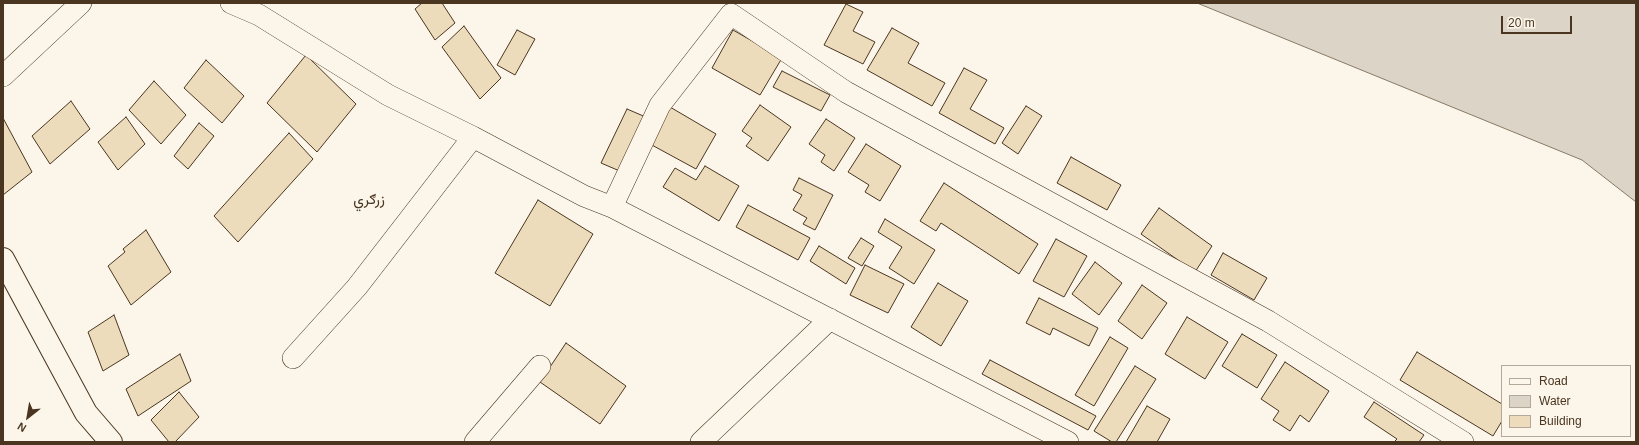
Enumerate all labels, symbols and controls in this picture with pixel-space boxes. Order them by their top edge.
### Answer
scale bar [1503,8,1574,34]
text: 20 m [1508,16,1535,30]
district label: زرګري [353,191,385,209]
legend [1501,365,1631,437]
text: Road [1539,374,1568,388]
text: Water [1539,394,1571,408]
north arrow [8,397,48,437]
text: Building [1539,414,1582,428]
text: N [15,420,28,434]

